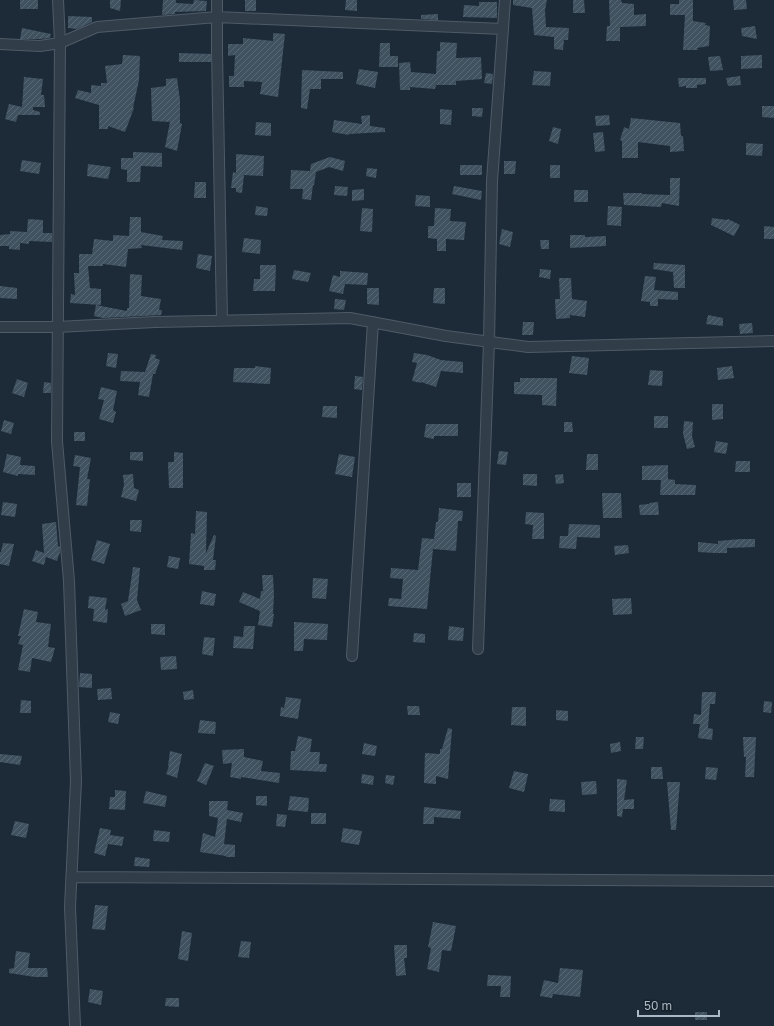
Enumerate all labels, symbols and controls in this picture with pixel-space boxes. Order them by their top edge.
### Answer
scale bar [638,992,719,1018]
text: 50 m [644,998,672,1013]

